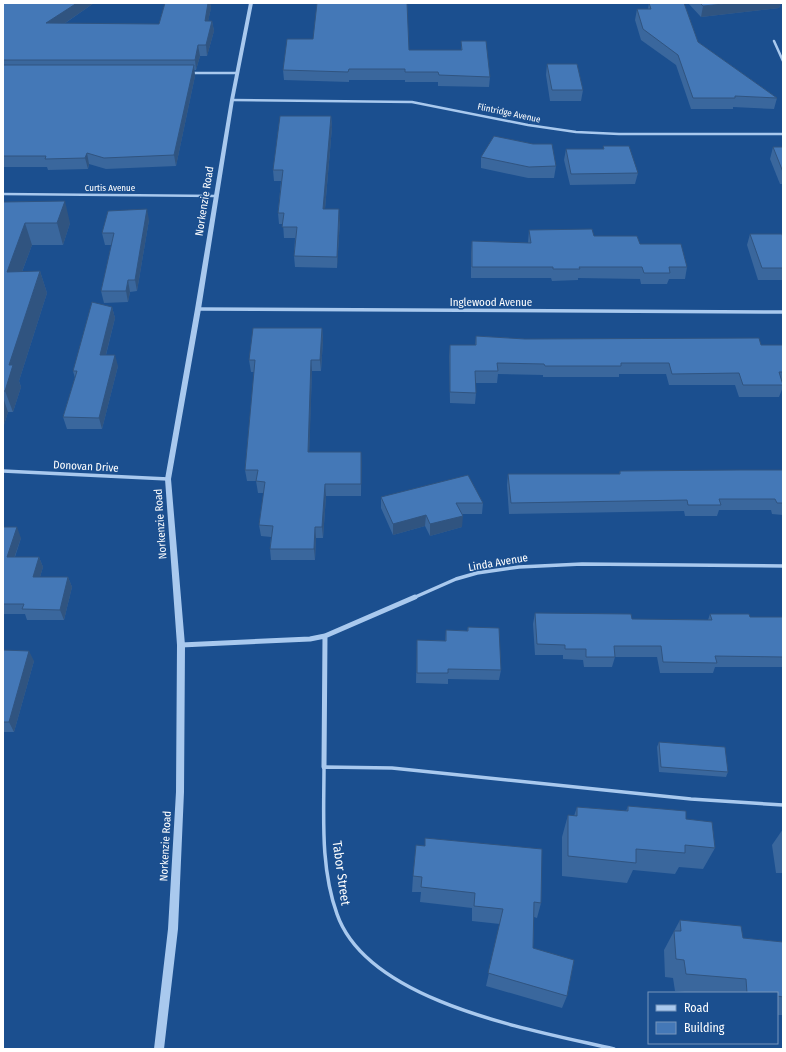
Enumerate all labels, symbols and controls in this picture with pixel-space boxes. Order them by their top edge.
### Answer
street label: Flintridge Avenue [477,101,542,125]
street label: Norkenzie Road [193,165,216,237]
street label: Curtis Avenue [85,183,136,193]
street label: Inglewood Avenue [450,296,532,309]
street label: Donovan Drive [53,458,119,475]
street label: Norkenzie Road [152,488,169,560]
street label: Linda Avenue [467,551,529,574]
street label: Norkenzie Road [157,810,174,882]
street label: Tabor Street [330,840,354,907]
legend [648,992,778,1044]
text: Road [684,1001,709,1015]
text: Building [684,1021,725,1035]

